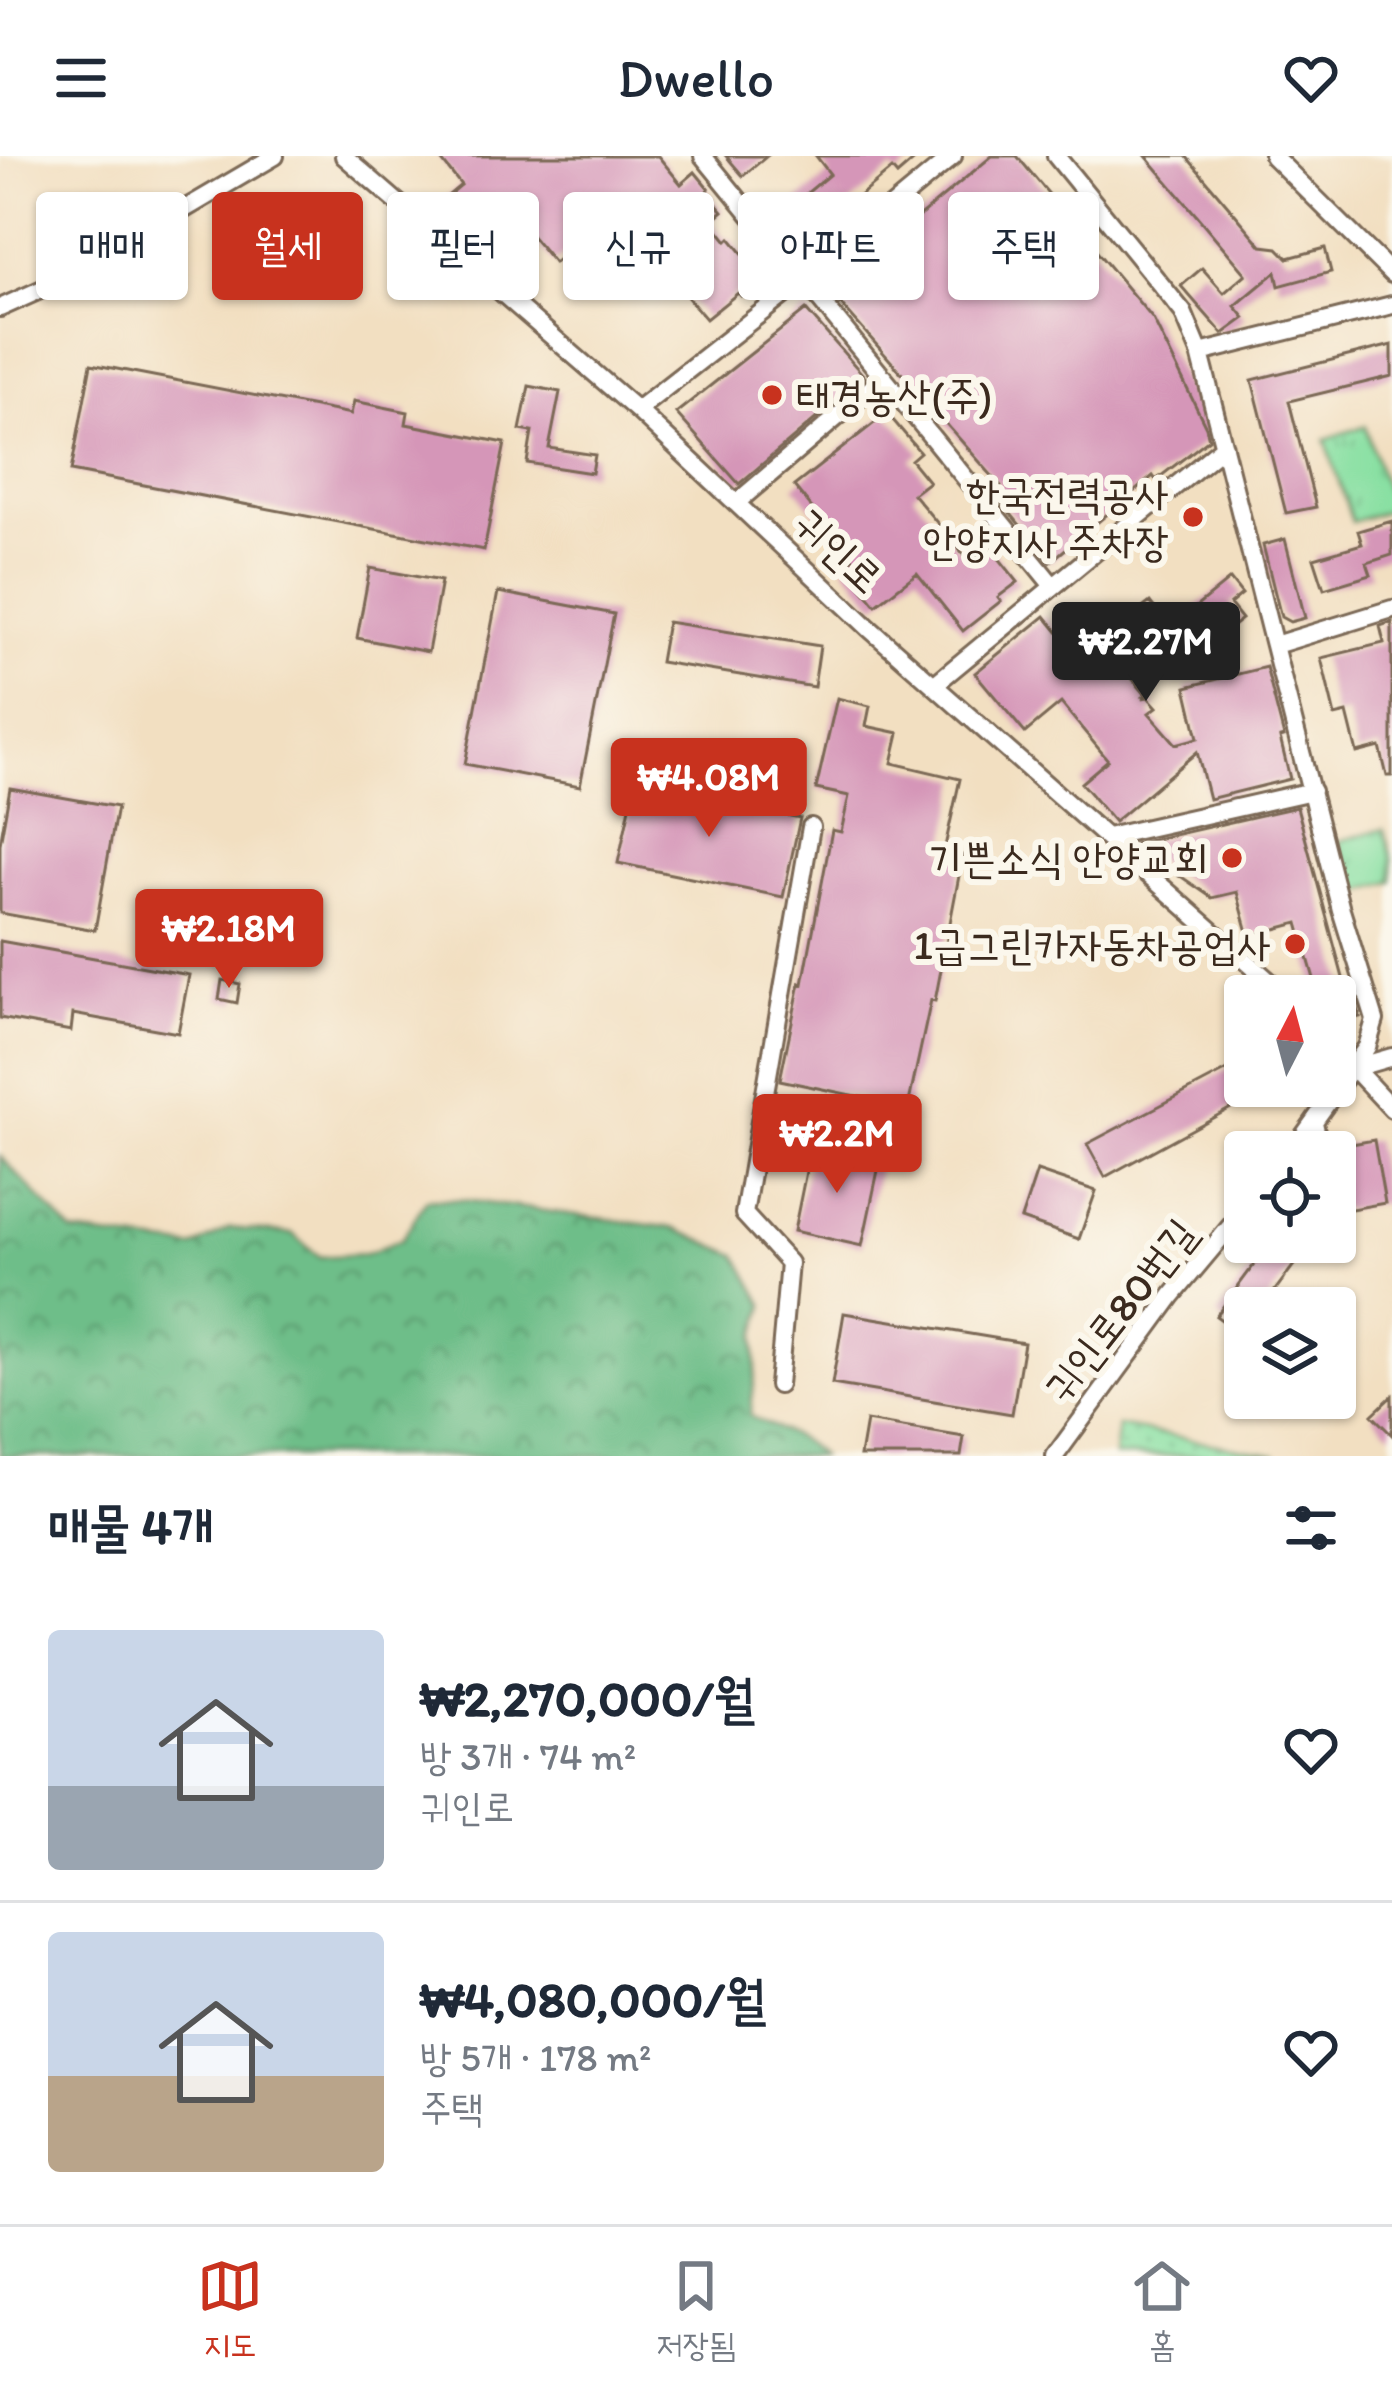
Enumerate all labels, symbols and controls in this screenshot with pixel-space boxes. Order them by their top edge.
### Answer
icon: menu [48,45,114,111]
icon: heart [1278,45,1344,111]
text: Dwello [618,46,774,111]
chip: 매매 [36,192,188,300]
chip: 월세 [212,192,363,300]
chip: 필터 [387,192,539,300]
chip: 신규 [563,192,714,300]
chip: 아파트 [738,192,924,300]
chip: 주택 [948,192,1099,300]
place label: 태경농산(주) [796,370,992,421]
marker: 태경농산(주) [759,382,785,408]
place label: 한국전력공사 안양지사 주차장 [923,468,1169,567]
street label: 귀인로 [785,497,893,603]
marker: 한국전력공사 안양지사 주차장 [1180,504,1206,530]
pin: ₩2.27M [1048,602,1244,704]
text: ₩2.27M [1079,617,1213,664]
pin: ₩4.08M [611,738,807,840]
text: ₩4.08M [638,753,780,800]
place label: 기쁜소식 안양교회 [928,833,1208,884]
marker: 기쁜소식 안양교회 [1219,845,1245,871]
pin: ₩2.18M [131,889,327,991]
text: ₩2.18M [162,904,296,951]
place label: 1급그린카자동차공업사 [914,919,1271,970]
marker: 1급그린카자동차공업사 [1282,931,1308,957]
north arrow [1224,975,1356,1107]
map controls [1224,975,1356,1419]
pin: ₩2.2M [753,1094,921,1196]
text: ₩2.2M [780,1109,894,1156]
button: locate [1224,1131,1356,1263]
street label: 귀인로80번길 [1033,1208,1207,1412]
button: layers [1224,1287,1356,1419]
icon: filters [1278,1495,1344,1561]
text: 매물 4개 [48,1496,213,1557]
text: ₩2,270,000/월 [420,1668,755,1729]
icon: home [144,1678,288,1822]
icon: heart [1278,1717,1344,1783]
text: 방 3개 · 74 m² [420,1733,636,1780]
text: 귀인로 [420,1783,514,1830]
text: ₩4,080,000/월 [420,1969,766,2030]
icon: home [144,1980,288,2124]
icon: heart [1278,2019,1344,2085]
text: 방 5개 · 178 m² [420,2034,651,2081]
text: 주택 [420,2084,483,2131]
tab: 지도 [197,2253,263,2367]
tab: 저장됨 [656,2253,736,2367]
tab: 홈 [1129,2253,1195,2367]

